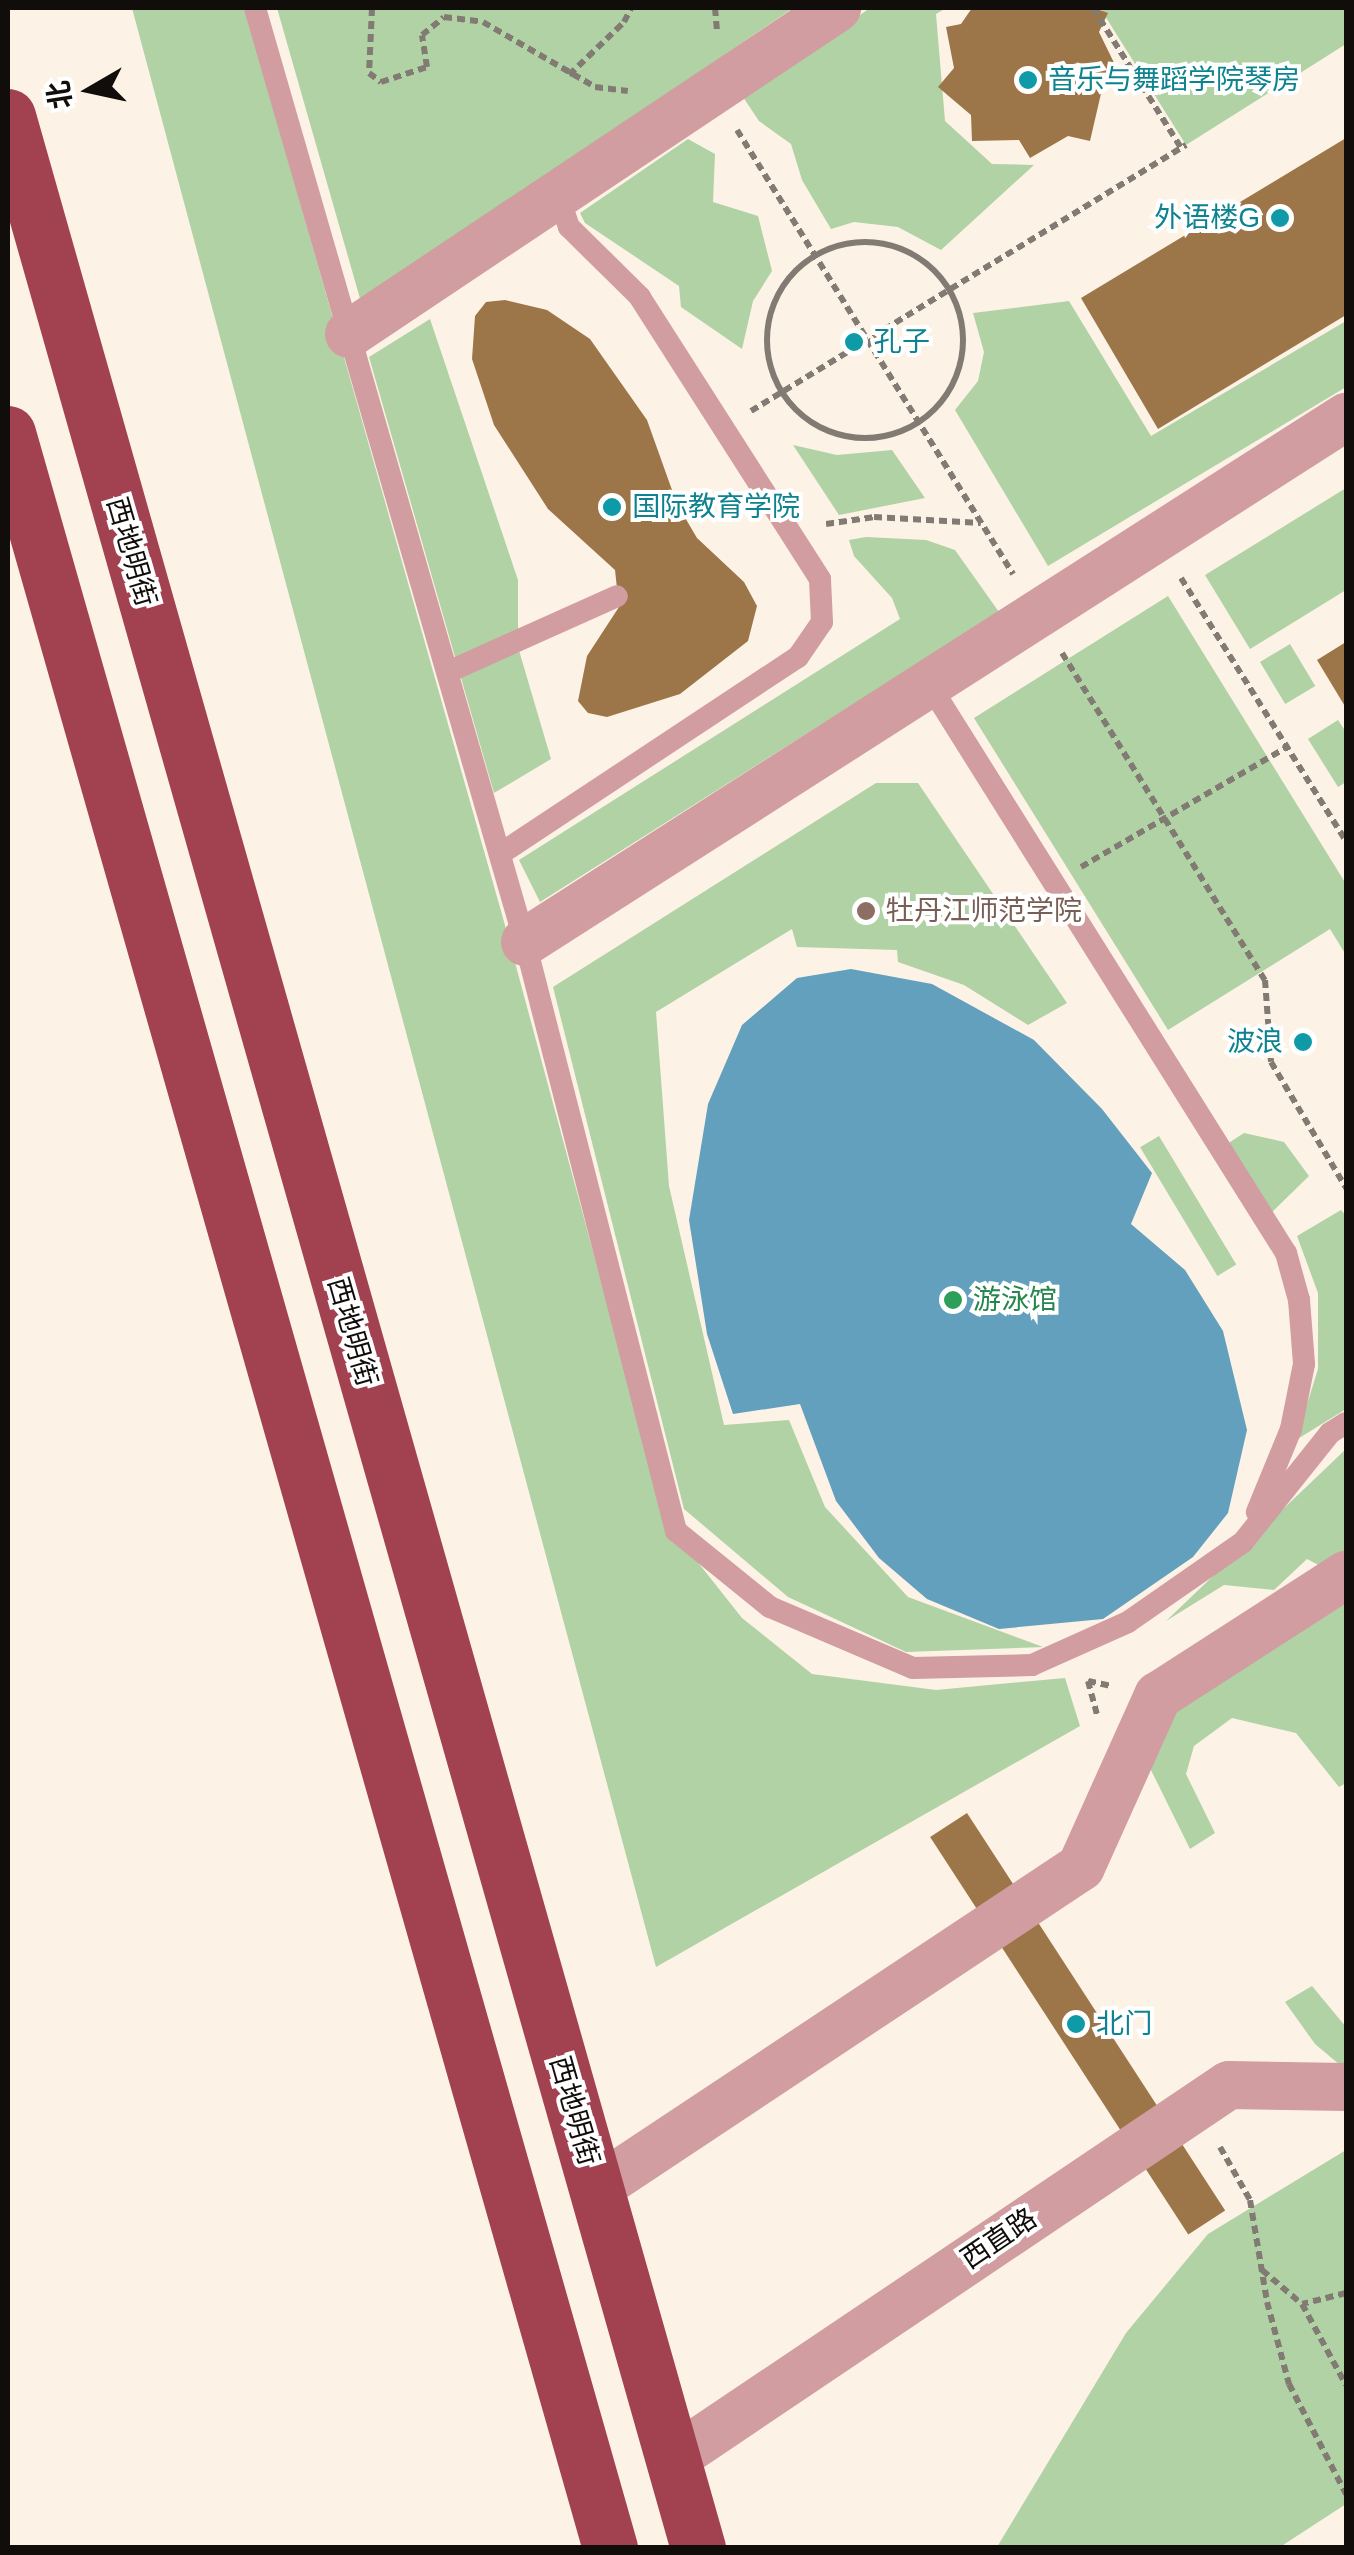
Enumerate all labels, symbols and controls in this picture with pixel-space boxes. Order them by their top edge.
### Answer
north arrow [40,40,140,140]
place label: 音乐与舞蹈学院琴房 [1048,63,1300,97]
marker: 音乐与舞蹈学院琴房 [1017,69,1039,91]
text: 北 [42,79,77,111]
place label: 外语楼G [1154,201,1260,235]
marker: 外语楼G [1269,207,1291,229]
place label: 孔子 [874,325,930,359]
marker: 孔子 [843,331,865,353]
place label: 国际教育学院 [632,490,800,524]
street label: 西地明街 [99,494,163,610]
marker: 国际教育学院 [601,496,623,518]
place label: 牡丹江师范学院 [886,894,1082,928]
marker: 牡丹江师范学院 [855,900,877,922]
place label: 波浪 [1227,1025,1283,1059]
marker: 波浪 [1292,1031,1314,1053]
street label: 西地明街 [320,1274,384,1390]
place label: 游泳馆 [973,1283,1057,1317]
marker: 游泳馆 [942,1289,964,1311]
place label: 北门 [1096,2007,1152,2041]
marker: 北门 [1065,2013,1087,2035]
street label: 西地明街 [542,2053,606,2169]
street label: 西直路 [955,2202,1043,2276]

